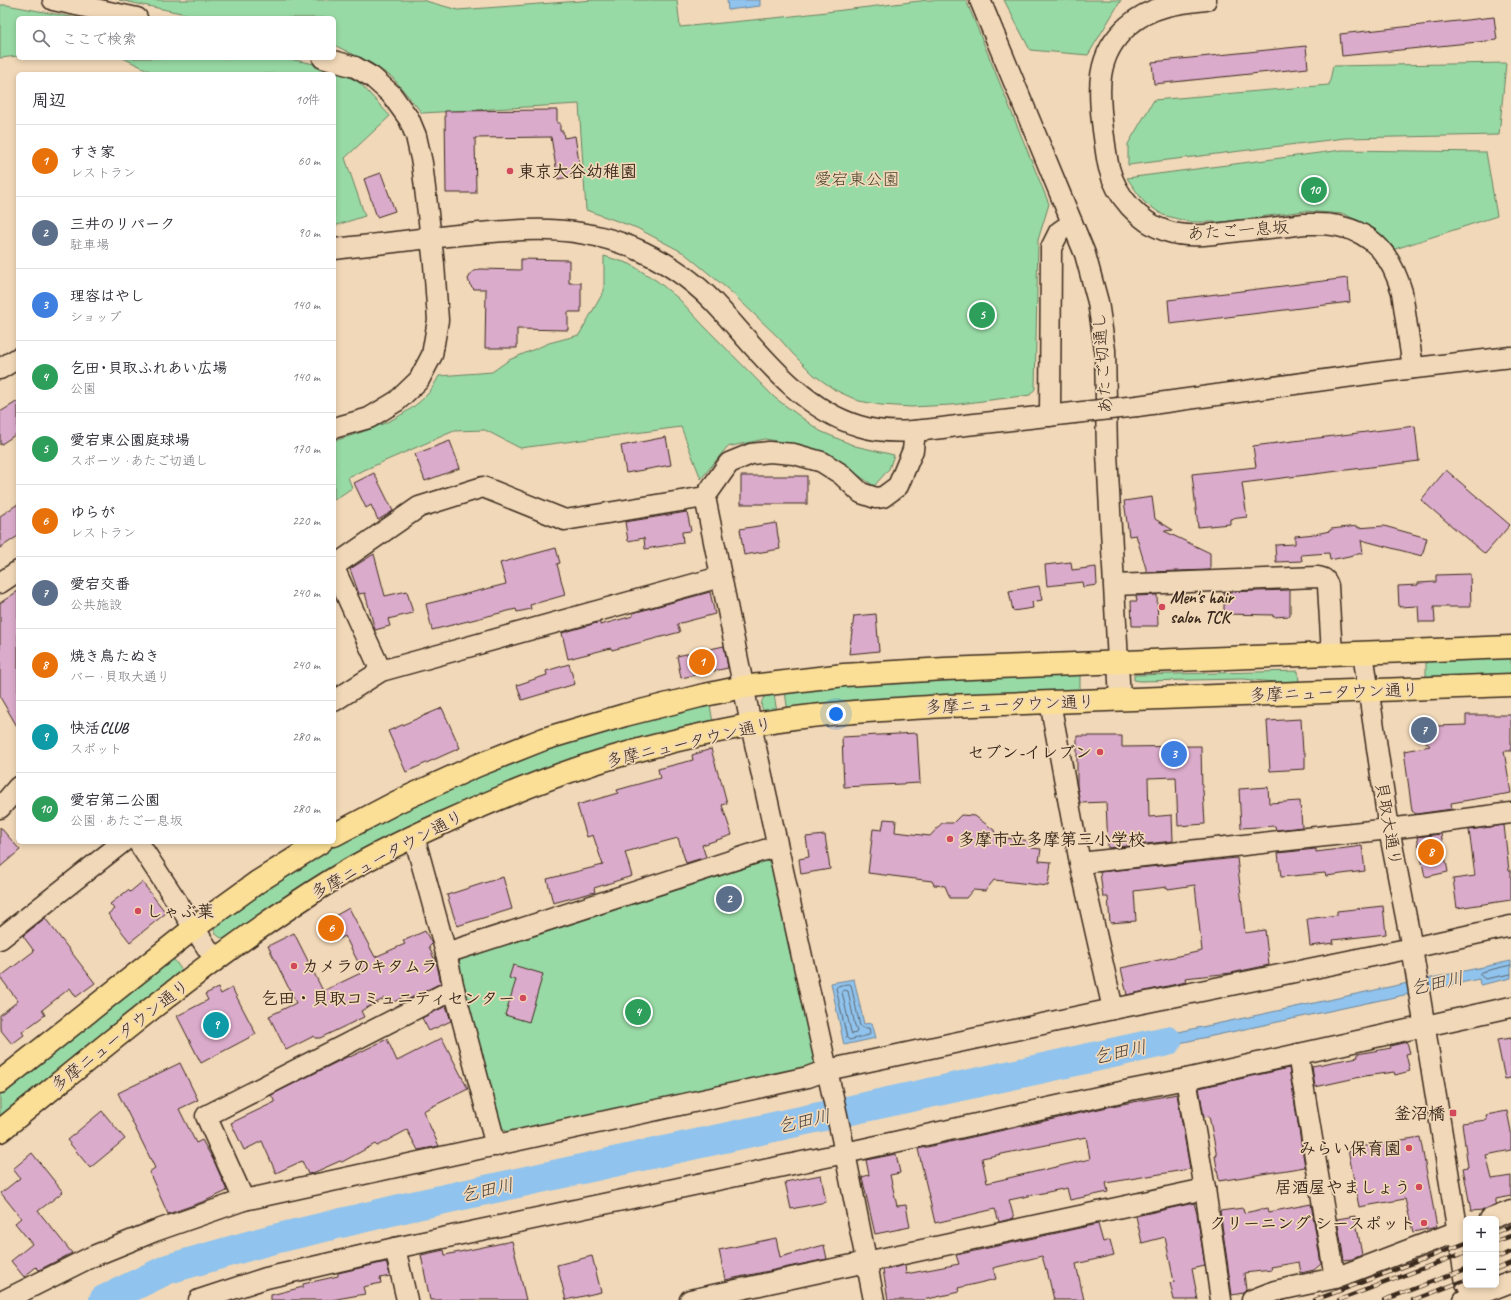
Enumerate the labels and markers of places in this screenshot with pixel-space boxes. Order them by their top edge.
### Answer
place label: 東京大谷幼稚園 [518,161,637,182]
marker: 東京大谷幼稚園 [505,166,515,176]
pin: 10 [1301,175,1327,205]
pin: 5 [969,300,995,330]
place label: Men's hair salon TCK [1170,587,1235,628]
marker: Men's hair salon TCK [1157,602,1167,612]
pin: 1 [689,647,715,677]
pin: 7 [1411,715,1437,745]
pin: 3 [1161,739,1187,769]
place label: セブン-イレブン [967,742,1092,763]
marker: セブン-イレブン [1095,747,1105,757]
place label: 多摩市立多摩第三小学校 [958,829,1145,850]
marker: 多摩市立多摩第三小学校 [945,834,955,844]
pin: 8 [1418,837,1444,867]
pin: 2 [716,884,742,914]
place label: しゃぶ葉 [146,901,214,922]
marker: しゃぶ葉 [133,906,143,916]
pin: 6 [318,913,344,943]
place label: カメラのキタムラ [302,956,438,977]
marker: カメラのキタムラ [289,961,299,971]
place label: 乞田・貝取コミュニティセンター [261,988,515,1009]
marker: 乞田・貝取コミュニティセンター [518,993,528,1003]
pin: 4 [625,997,651,1027]
pin: 9 [203,1010,229,1040]
place label: 釜沼橋 [1394,1103,1445,1124]
marker: 釜沼橋 [1448,1108,1458,1118]
place label: みらい保育園 [1299,1138,1401,1159]
marker: みらい保育園 [1404,1143,1414,1153]
place label: 居酒屋やましょう [1275,1177,1411,1198]
marker: 居酒屋やましょう [1414,1182,1424,1192]
place label: クリーニング シースポット [1209,1213,1416,1234]
marker: クリーニング シースポット [1419,1218,1429,1228]

